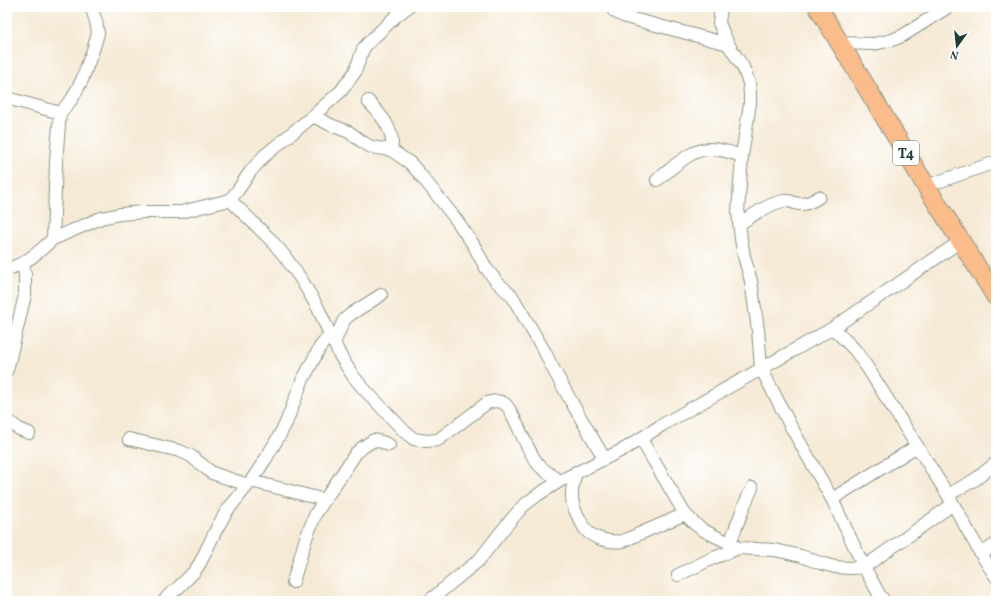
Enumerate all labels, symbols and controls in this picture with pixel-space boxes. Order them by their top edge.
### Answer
north arrow [937,26,977,66]
text: N [949,46,961,62]
road number: T4 [893,141,919,165]

